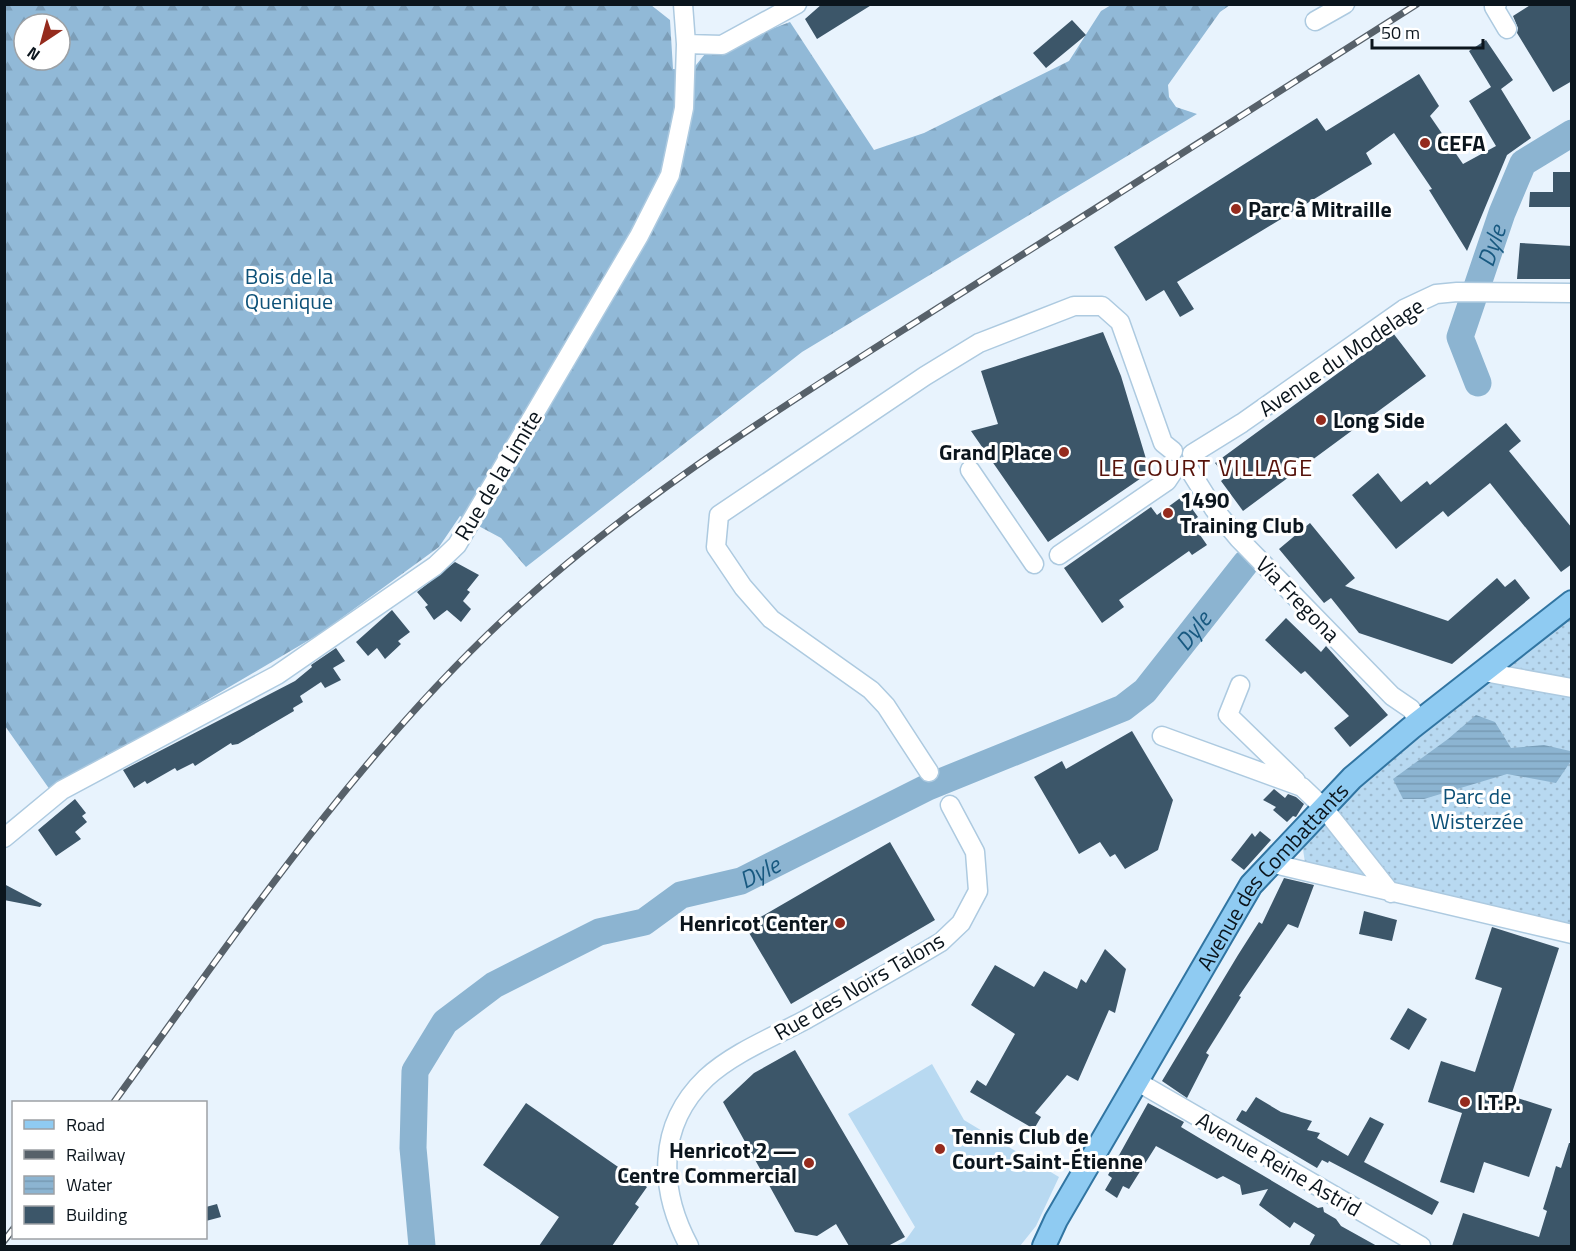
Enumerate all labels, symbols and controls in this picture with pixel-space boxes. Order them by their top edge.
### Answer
north arrow [12,12,72,72]
scale bar [1372,12,1483,50]
text: 50 m [1381,19,1420,46]
text: N [22,41,45,67]
place label: CEFA [1437,126,1486,160]
marker: CEFA [1418,136,1432,150]
place label: Parc à Mitraille [1248,192,1392,226]
marker: Parc à Mitraille [1229,202,1243,216]
water label: Dyle [1467,218,1515,271]
park label: Bois de la Quenique [245,259,333,318]
street label: Avenue du Modelage [1251,289,1431,425]
street label: Rue de la Limite [446,403,550,547]
place label: Long Side [1333,403,1425,437]
marker: Long Side [1314,413,1328,427]
place label: Grand Place [939,435,1052,469]
marker: Grand Place [1057,445,1071,459]
district label: LE COURT VILLAGE [1098,449,1314,485]
place label: 1490 Training Club [1180,483,1304,542]
marker: 1490 Training Club [1161,506,1175,520]
street label: Via Fregona [1248,548,1348,650]
water label: Dyle [1166,601,1221,658]
street label: Avenue des Combattants [1188,775,1357,977]
park label: Parc de Wisterzée [1430,779,1524,838]
water label: Dyle [733,845,788,897]
place label: Henricot Center [679,906,828,940]
marker: Henricot Center [833,916,847,930]
street label: Rue des Noirs Talons [767,923,951,1049]
place label: I.T.P. [1477,1085,1521,1119]
marker: I.T.P. [1458,1095,1472,1109]
legend [12,1101,207,1239]
street label: Avenue Reine Astrid [1190,1103,1368,1225]
text: Road [66,1111,105,1138]
place label: Tennis Club de Court-Saint-Étienne [952,1119,1143,1178]
place label: Henricot 2 — Centre Commercial [617,1133,797,1192]
text: Railway [66,1141,126,1168]
marker: Tennis Club de Court-Saint-Étienne [933,1142,947,1156]
marker: Henricot 2 — Centre Commercial [802,1156,816,1170]
text: Water [66,1171,112,1198]
text: Building [66,1201,127,1228]

